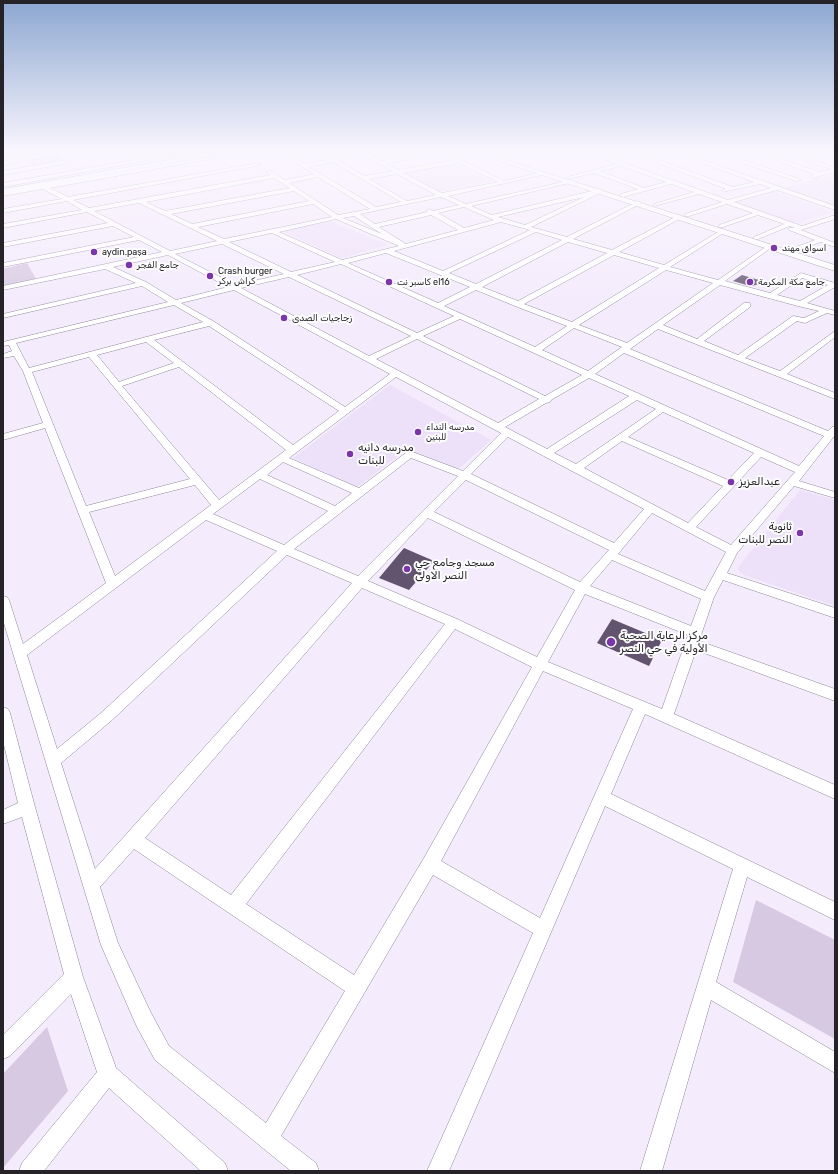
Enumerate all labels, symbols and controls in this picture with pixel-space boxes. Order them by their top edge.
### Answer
marker: اسواق مهند [769,243,779,253]
place label: اسواق مهند [782,243,826,253]
marker: aydin.paṣa [89,247,99,257]
place label: aydin.paṣa [102,247,147,257]
marker: جامع الفجر [124,260,134,270]
place label: جامع الفجر [137,260,179,270]
place label: Crash burger كراش بركر [218,266,273,287]
marker: Crash burger كراش بركر [205,271,215,281]
marker: كاسبر نت el16 [384,277,394,287]
place label: كاسبر نت el16 [397,277,450,287]
marker: جامع مكة المكرمة [745,277,755,287]
place label: جامع مكة المكرمة [758,277,825,287]
marker: زجاجيات الصدى [279,313,289,323]
place label: زجاجيات الصدى [292,313,352,323]
place label: مدرسه النداء للبنين [426,422,475,443]
marker: مدرسه النداء للبنين [413,427,423,437]
place label: مدرسه دانيه للبنات [358,441,414,467]
marker: مدرسه دانيه للبنات [345,449,355,459]
place label: عبدالعزيز [739,475,780,489]
marker: عبدالعزيز [726,477,736,487]
place label: ثانوية النصر للبنات [738,520,792,546]
marker: ثانوية النصر للبنات [795,528,805,538]
place label: مسجد وجامع حي النصر الاولى [415,556,495,582]
marker: مسجد وجامع حي النصر الاولى [402,564,412,574]
place label: مركز الرعاية الصحية الأولية في حي النصر [620,629,708,655]
marker: مركز الرعاية الصحية الأولية في حي النصر [605,636,617,648]

